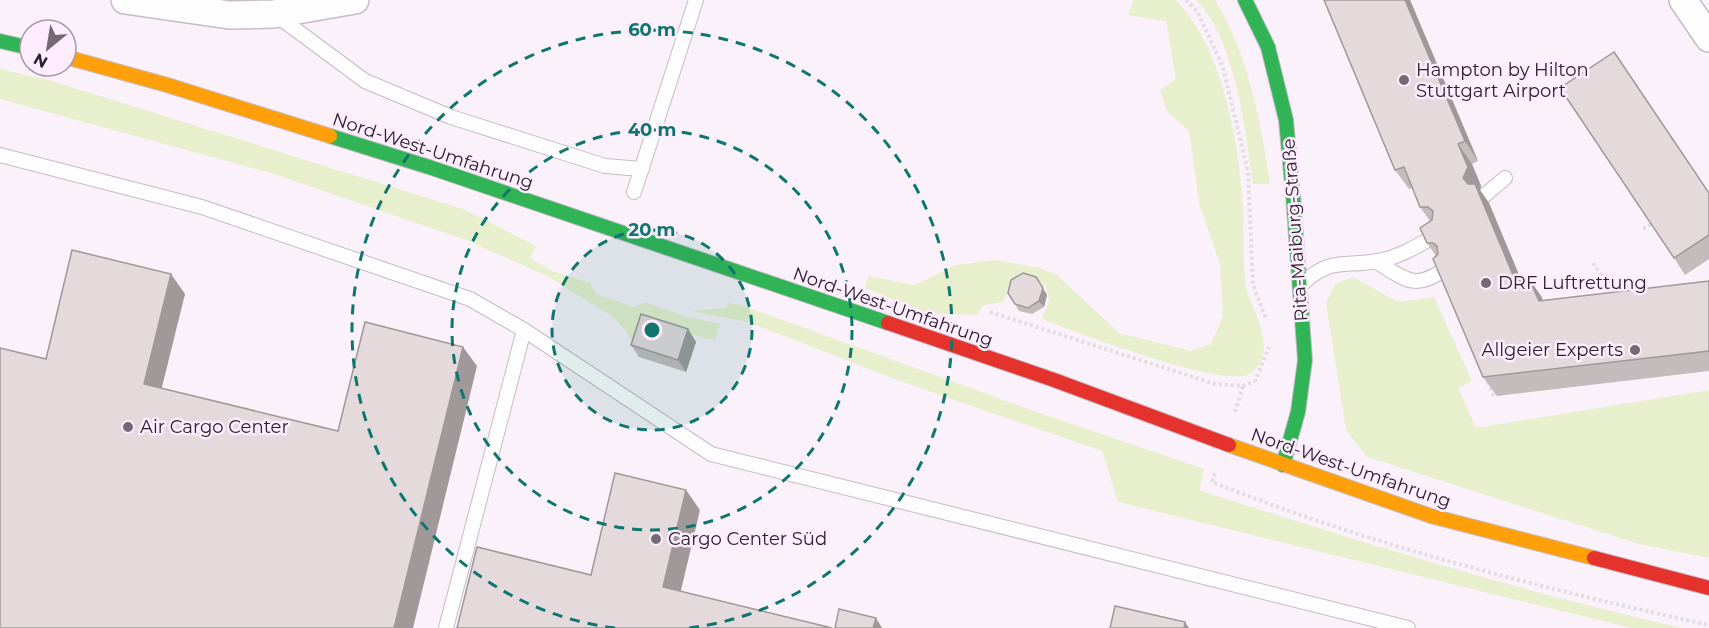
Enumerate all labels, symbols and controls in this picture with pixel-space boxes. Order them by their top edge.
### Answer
north arrow [18,18,78,78]
text: 60 m [628,19,676,41]
text: N [30,49,51,72]
place label: Hampton by Hilton Stuttgart Airport [1416,59,1589,102]
marker: Hampton by Hilton Stuttgart Airport [1397,73,1411,87]
street label: Nord-West-Umfahrung [330,108,536,194]
text: 40 m [628,119,676,141]
street label: Rita-Maiburg-Straße [1278,138,1312,322]
text: 20 m [629,219,675,241]
street label: Nord-West-Umfahrung [790,262,996,352]
place label: DRF Luftrettung [1498,272,1647,294]
marker: DRF Luftrettung [1479,276,1493,290]
centre of rings [642,320,662,340]
place label: Allgeier Experts [1482,339,1623,361]
marker: Allgeier Experts [1628,343,1642,357]
place label: Air Cargo Center [140,416,289,438]
marker: Air Cargo Center [121,420,135,434]
street label: Nord-West-Umfahrung [1248,423,1454,513]
place label: Cargo Center Süd [668,528,827,550]
marker: Cargo Center Süd [649,532,663,546]

